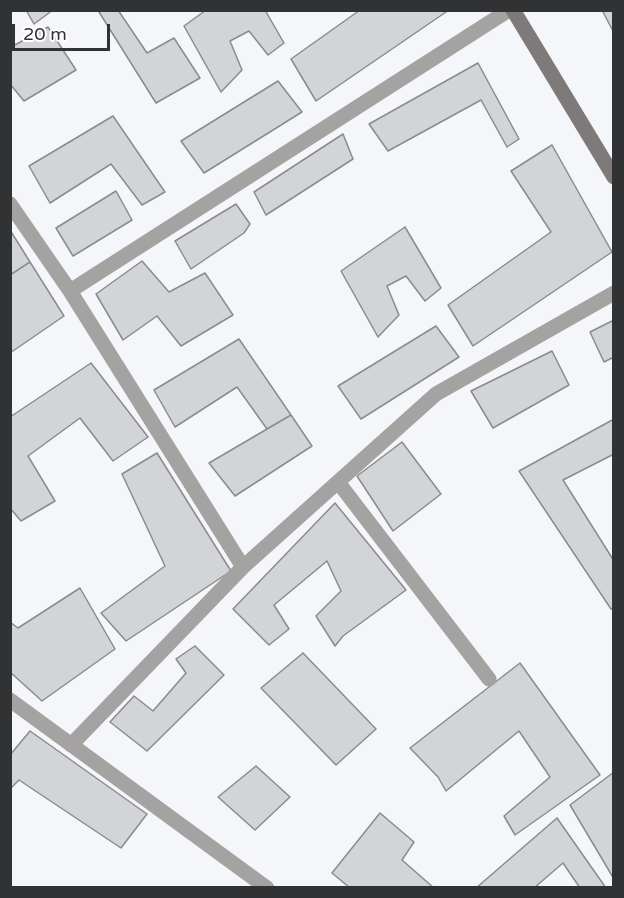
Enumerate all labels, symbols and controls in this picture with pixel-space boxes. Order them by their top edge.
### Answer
scale bar [15,12,112,50]
text: 20 m [23,23,67,45]

